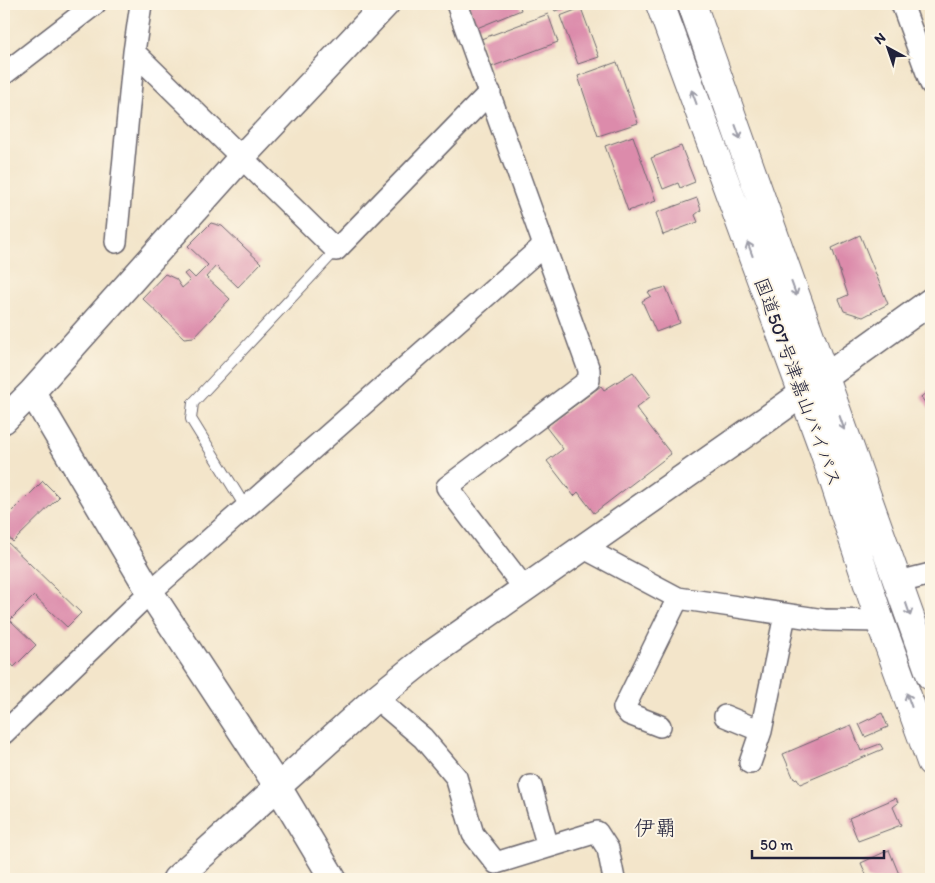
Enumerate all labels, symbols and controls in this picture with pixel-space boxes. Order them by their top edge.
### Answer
north arrow [862,22,912,72]
text: N [871,29,889,48]
one-way arrow [689,90,698,105]
one-way arrow [734,124,743,139]
one-way arrow [745,242,754,258]
street label: 国道507号津嘉山バイパス [749,274,847,490]
one-way arrow [790,281,799,296]
one-way arrow [838,415,847,431]
one-way arrow [904,601,913,617]
one-way arrow [904,693,913,708]
district label: 伊覇 [634,815,676,840]
scale bar [752,828,885,860]
text: 50 m [760,836,793,854]

